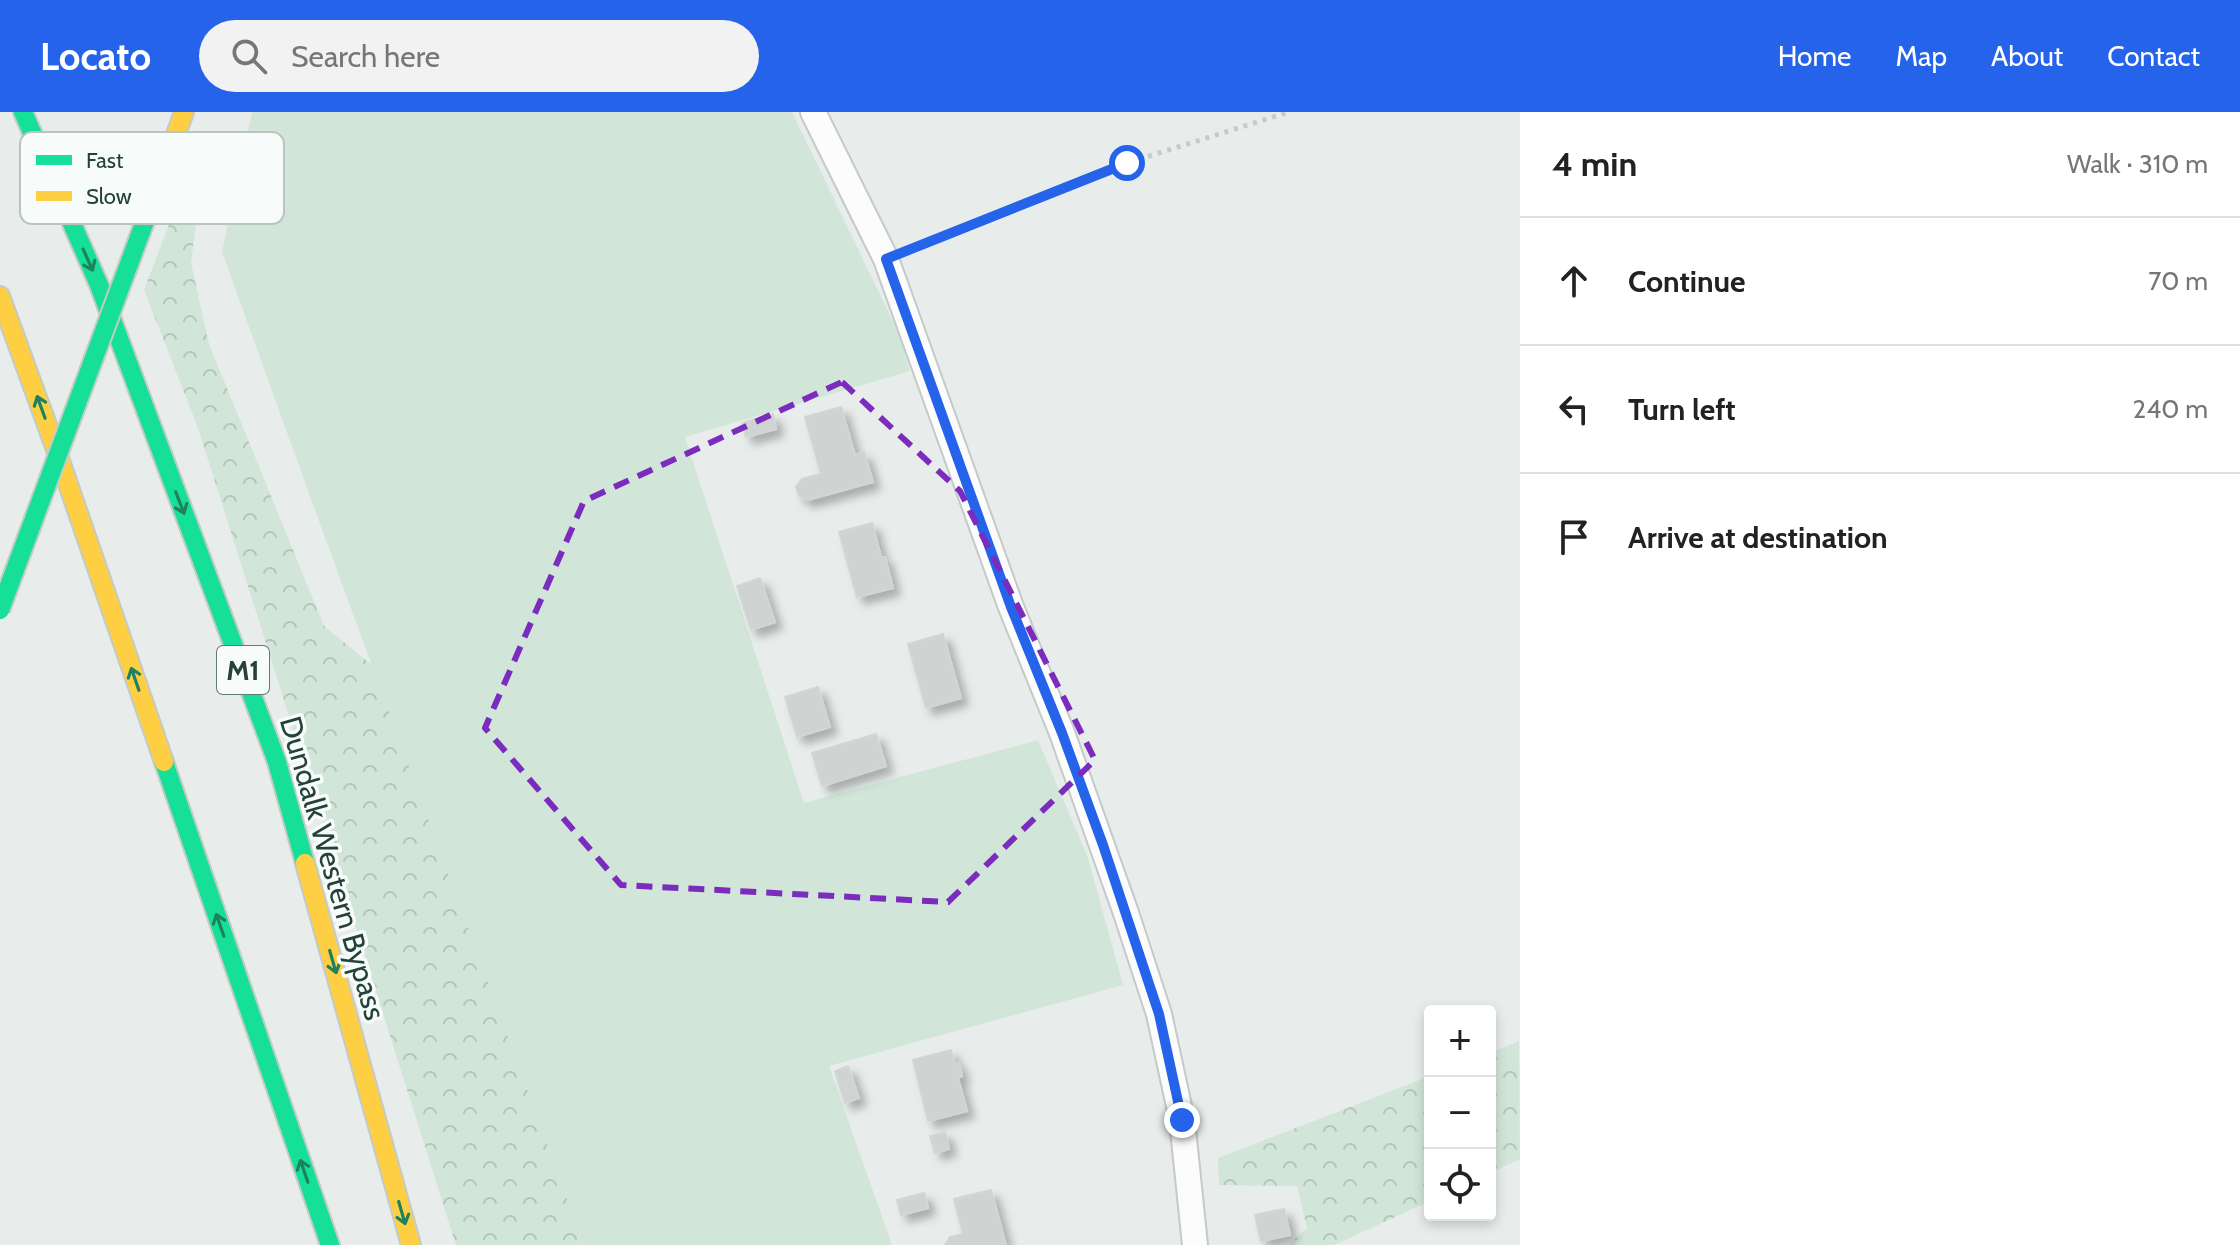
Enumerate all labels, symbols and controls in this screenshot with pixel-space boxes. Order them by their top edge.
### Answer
search box [199,20,759,92]
text: Locato [40,33,151,80]
icon: search [227,34,271,78]
text: Search here [291,38,440,75]
text: Home [1778,39,1851,73]
text: Map [1895,39,1947,73]
text: About [1991,39,2063,73]
text: Contact [2107,39,2200,73]
legend [20,132,284,224]
text: 4 min [1552,143,1637,185]
route start [1109,145,1145,181]
text: Fast [86,147,124,174]
text: Walk · 310 m [2067,148,2208,180]
text: Slow [86,183,132,210]
one-way arrow [81,248,96,272]
icon: ahead [1552,259,1596,303]
text: Continue [1628,263,1745,300]
text: 70 m [2148,265,2208,297]
icon: left [1552,387,1596,431]
text: Turn left [1628,391,1736,428]
text: 240 m [2133,393,2208,425]
one-way arrow [32,395,47,420]
one-way arrow [174,490,188,515]
icon: arrive [1552,515,1596,559]
text: Arrive at destination [1628,519,1888,556]
road number: M1 [217,646,269,694]
one-way arrow [127,667,142,692]
street label: Dundalk Western Bypass [272,712,394,1024]
one-way arrow [211,913,226,938]
one-way arrow [326,949,341,975]
map controls [1424,1005,1496,1221]
button: + [1424,1005,1496,1077]
button: − [1424,1077,1496,1149]
route end [1164,1102,1200,1138]
button: locate [1424,1149,1496,1221]
one-way arrow [296,1159,311,1184]
one-way arrow [395,1199,410,1225]

